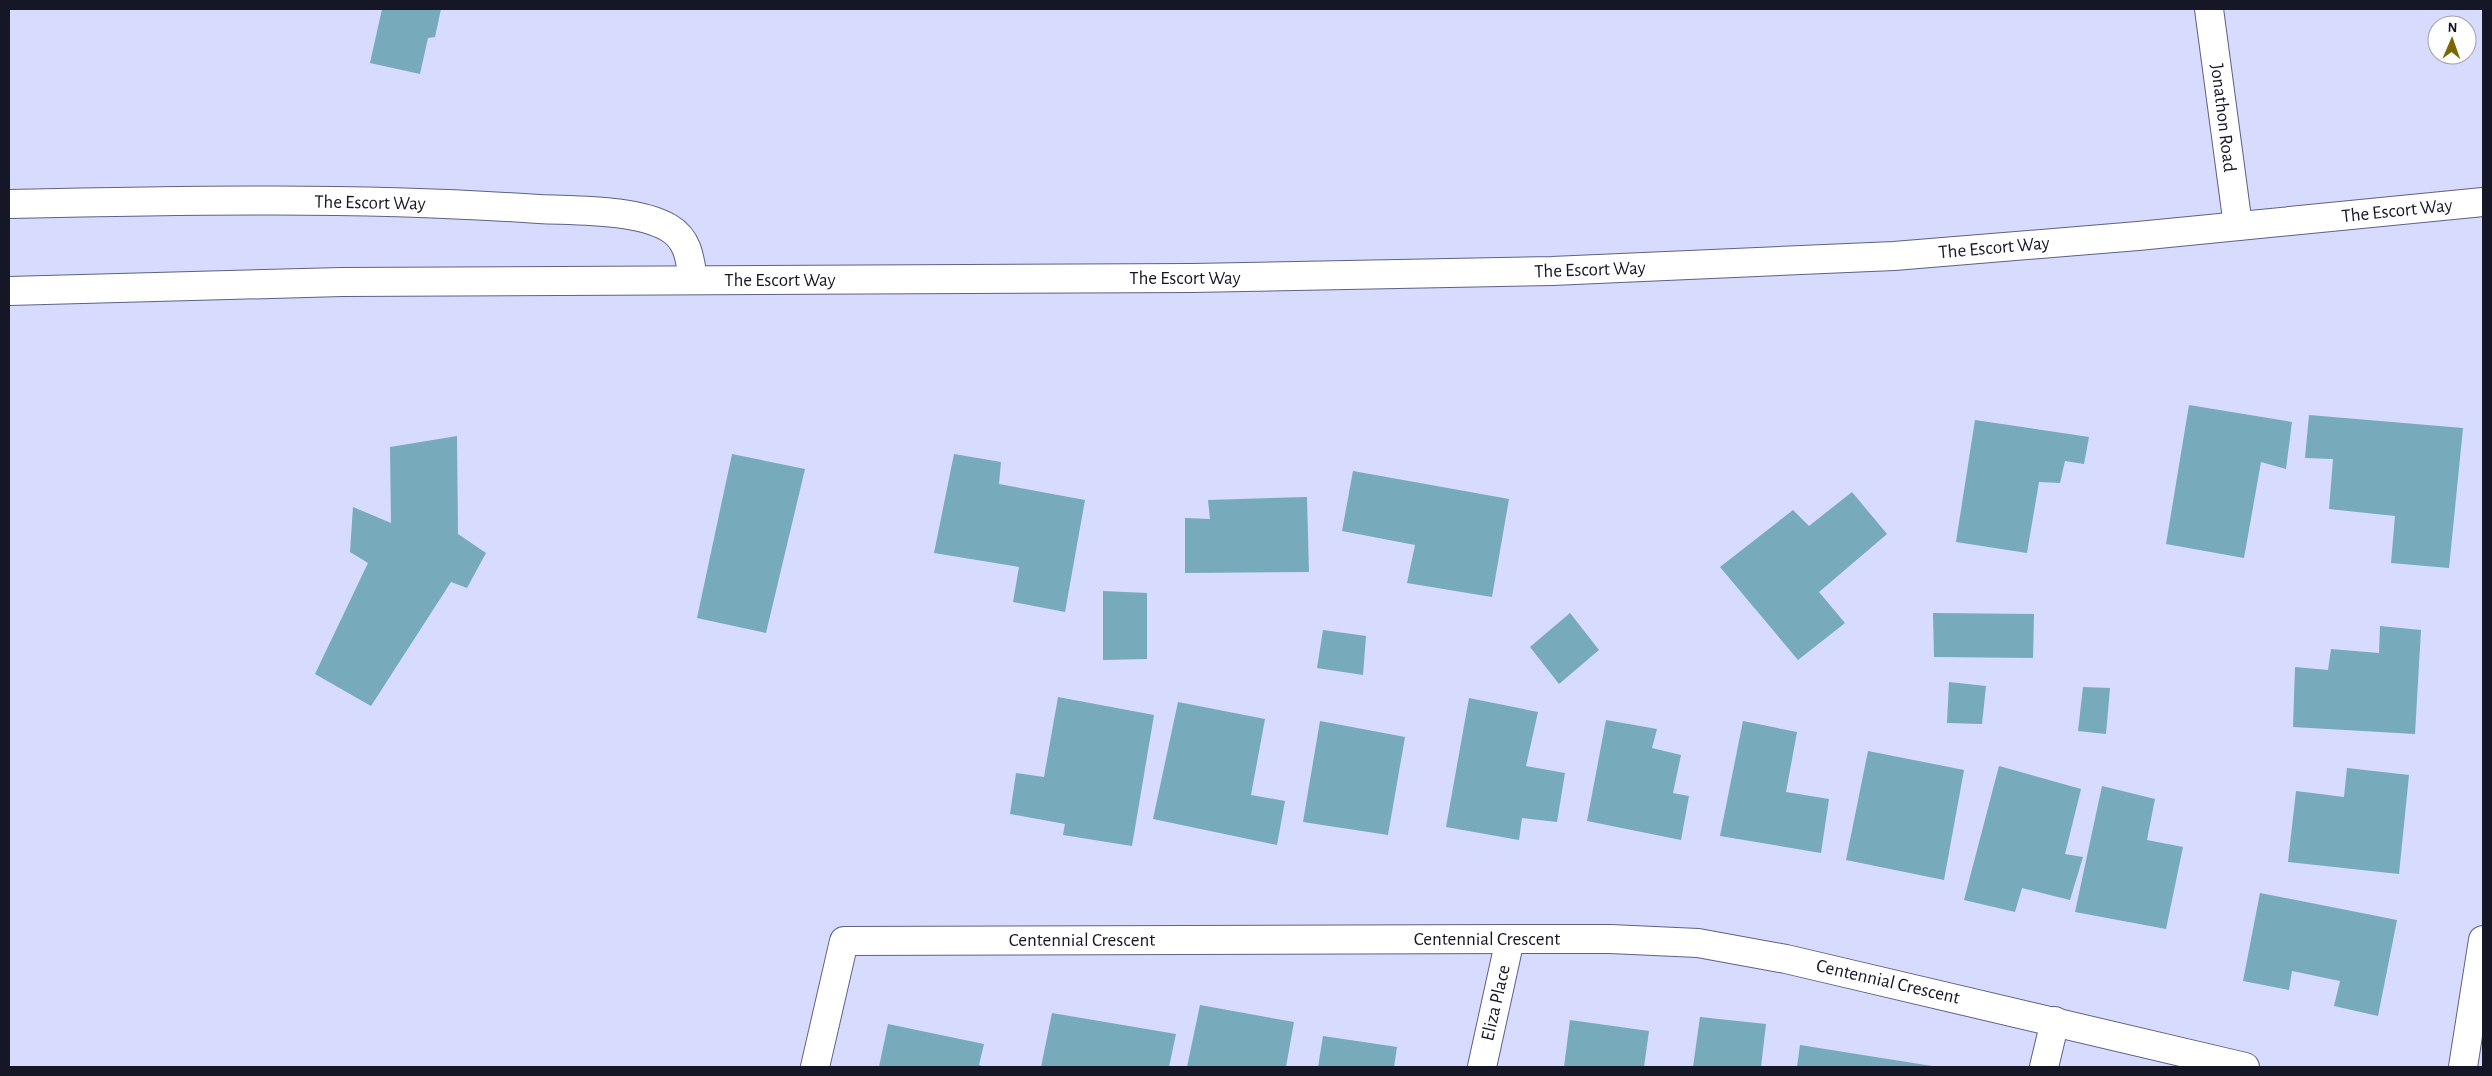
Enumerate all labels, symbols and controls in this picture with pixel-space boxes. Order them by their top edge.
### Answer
north arrow [2427,15,2477,65]
text: N [2447,21,2458,35]
street label: Jonathon Road [2207,63,2239,173]
street label: The Escort Way [314,193,426,213]
street label: The Escort Way [2341,196,2453,226]
street label: The Escort Way [1938,234,2050,262]
street label: The Escort Way [1534,259,1646,281]
street label: The Escort Way [1129,269,1241,288]
street label: The Escort Way [724,271,836,290]
street label: Centennial Crescent [1414,930,1560,949]
street label: Centennial Crescent [1009,931,1155,950]
street label: Centennial Crescent [1814,956,1962,1008]
street label: Eliza Place [1478,963,1514,1043]

